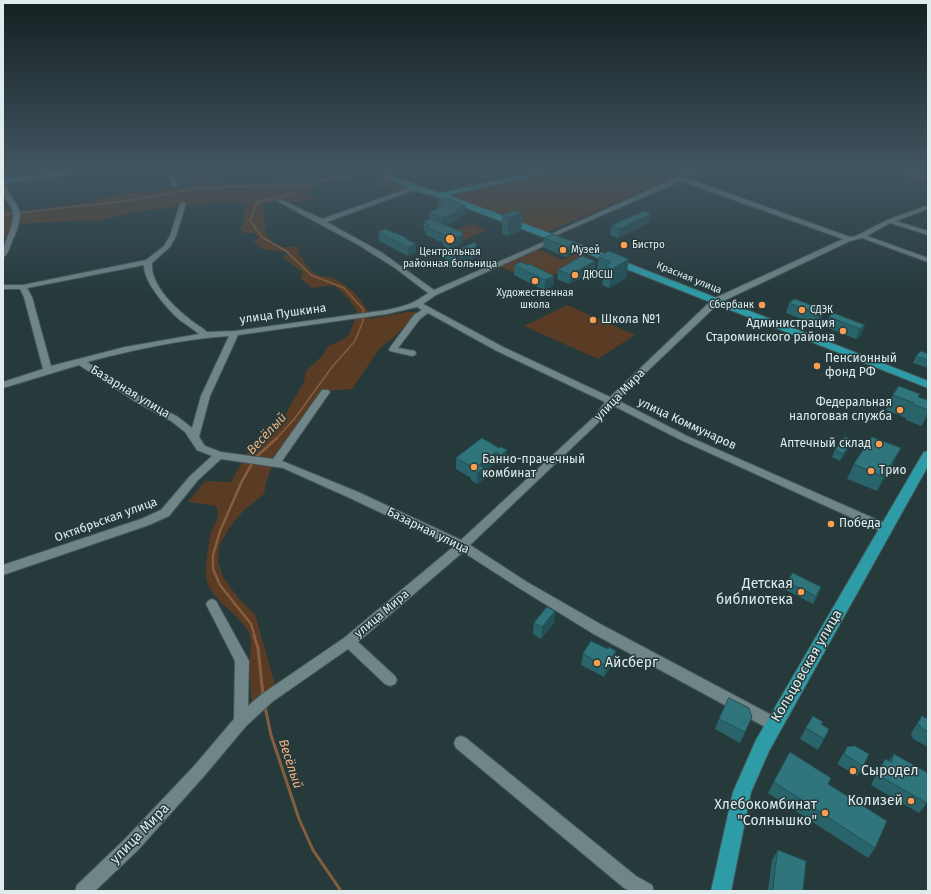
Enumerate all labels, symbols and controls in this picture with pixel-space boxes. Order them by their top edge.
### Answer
marker: Центральная районная больница [444,233,456,245]
place label: Бистро [632,239,665,251]
marker: Бистро [619,240,629,250]
place label: Музей [571,244,600,256]
marker: Музей [558,245,568,255]
place label: Центральная районная больница [403,246,497,270]
street label: Красная улица [655,259,723,297]
place label: ДЮСШ [583,269,613,281]
marker: ДЮСШ [570,270,580,280]
marker: Художественная школа [530,276,540,286]
place label: Художественная школа [496,287,574,310]
place label: Сбербанк [709,299,754,311]
marker: Сбербанк [757,300,767,310]
street label: улица Пушкина [239,301,327,327]
place label: СДЭК [810,304,833,316]
marker: СДЭК [797,305,807,315]
place label: Школа №1 [601,313,660,327]
marker: Школа №1 [588,315,598,325]
place label: Администрация Староминского района [706,317,835,345]
marker: Администрация Староминского района [838,326,848,336]
place label: Пенсионный фонд РФ [825,352,897,380]
marker: Пенсионный фонд РФ [812,361,822,371]
street label: Базарная улица [88,363,172,421]
street label: улица Мира [592,366,648,424]
street label: улица Коммунаров [635,395,739,453]
place label: Федеральная налоговая служба [789,396,892,424]
marker: Федеральная налоговая служба [895,405,905,415]
water label: Весёлый [244,410,290,458]
place label: Аптечный склад [780,437,871,451]
marker: Аптечный склад [874,439,884,449]
place label: Банно-прачечный комбинат [482,453,585,481]
marker: Банно-прачечный комбинат [469,462,479,472]
place label: Трио [879,464,907,478]
marker: Трио [866,466,876,476]
street label: Октябрьская улица [53,495,159,545]
street label: Базарная улица [384,505,472,557]
place label: Победа [839,517,881,531]
marker: Победа [826,519,836,529]
place label: Детская библиотека [716,576,793,608]
street label: улица Мира [352,587,412,641]
marker: Детская библиотека [796,587,806,597]
street label: Кольцовская улица [768,607,846,725]
place label: Айсберг [605,655,658,671]
marker: Айсберг [592,658,602,668]
water label: Весёлый [275,737,305,791]
place label: Сыродел [861,763,919,779]
marker: Сыродел [848,766,858,776]
place label: Колизей [847,793,903,809]
marker: Колизей [906,796,916,806]
place label: Хлебокомбинат "Солнышко" [714,797,817,830]
street label: улица Мира [107,800,173,868]
marker: Хлебокомбинат "Солнышко" [820,808,830,818]

